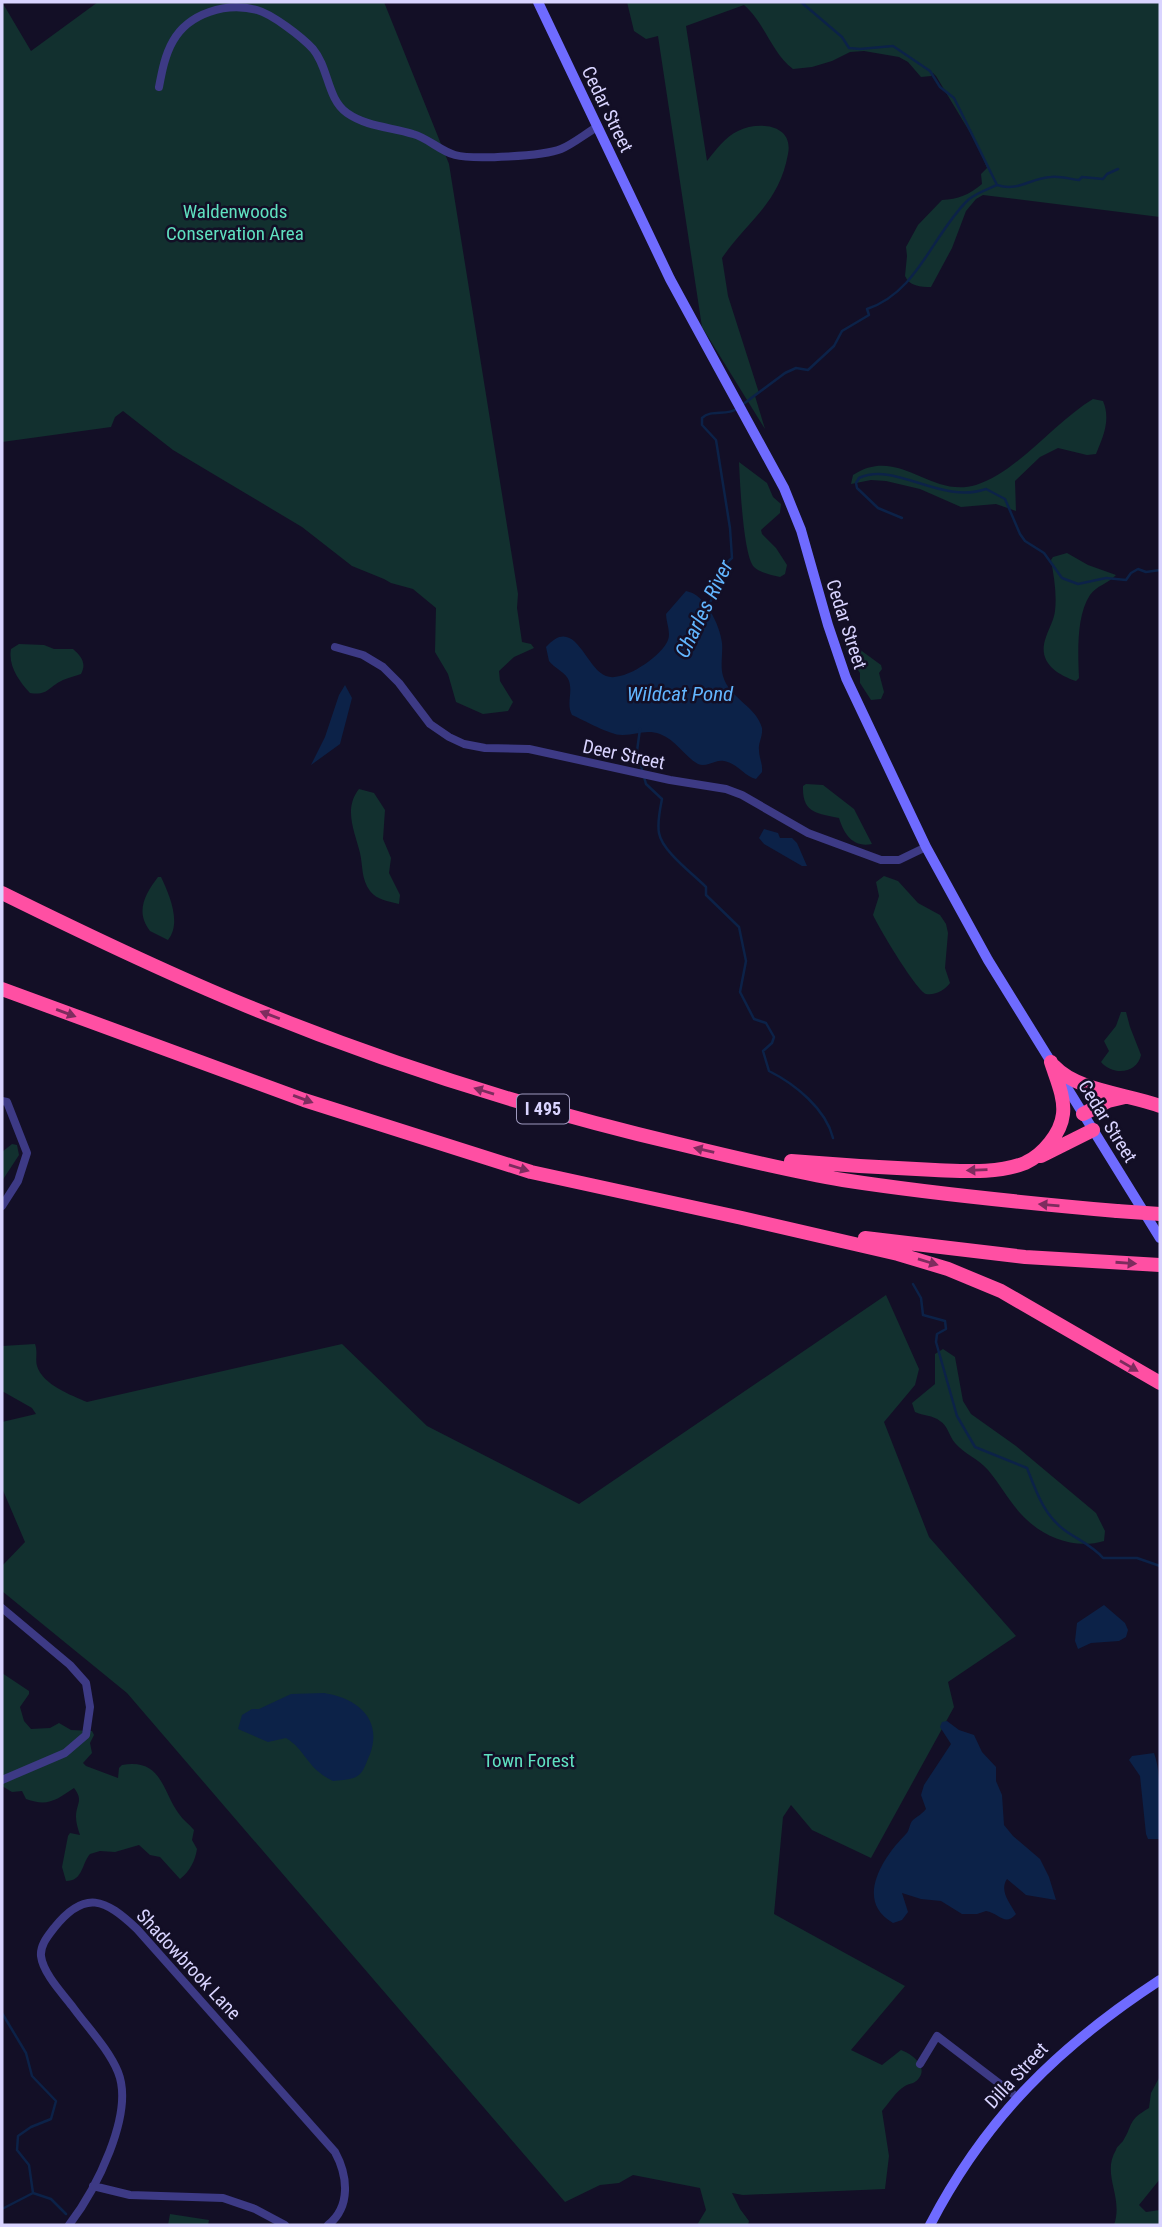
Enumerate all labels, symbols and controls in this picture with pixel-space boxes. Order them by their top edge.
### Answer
street label: Cedar Street [577,62,638,156]
park label: Waldenwoods Conservation Area [166,200,304,245]
water label: Charles River [670,556,738,662]
street label: Cedar Street [821,576,872,672]
water label: Wildcat Pond [627,682,734,706]
street label: Deer Street [581,735,667,774]
one-way arrow [55,1008,76,1019]
one-way arrow [259,1010,280,1021]
street label: Cedar Street [1073,1076,1142,1167]
one-way arrow [474,1086,495,1096]
one-way arrow [292,1094,313,1105]
road number: I 495 [517,1094,569,1124]
one-way arrow [693,1144,715,1155]
one-way arrow [509,1164,530,1174]
one-way arrow [966,1165,988,1176]
one-way arrow [1038,1199,1060,1210]
one-way arrow [918,1258,939,1268]
one-way arrow [1115,1258,1137,1269]
one-way arrow [1120,1360,1139,1372]
park label: Town Forest [483,1749,575,1772]
street label: Shadowbrook Lane [132,1904,246,2024]
street label: Dilla Street [980,2038,1053,2113]

